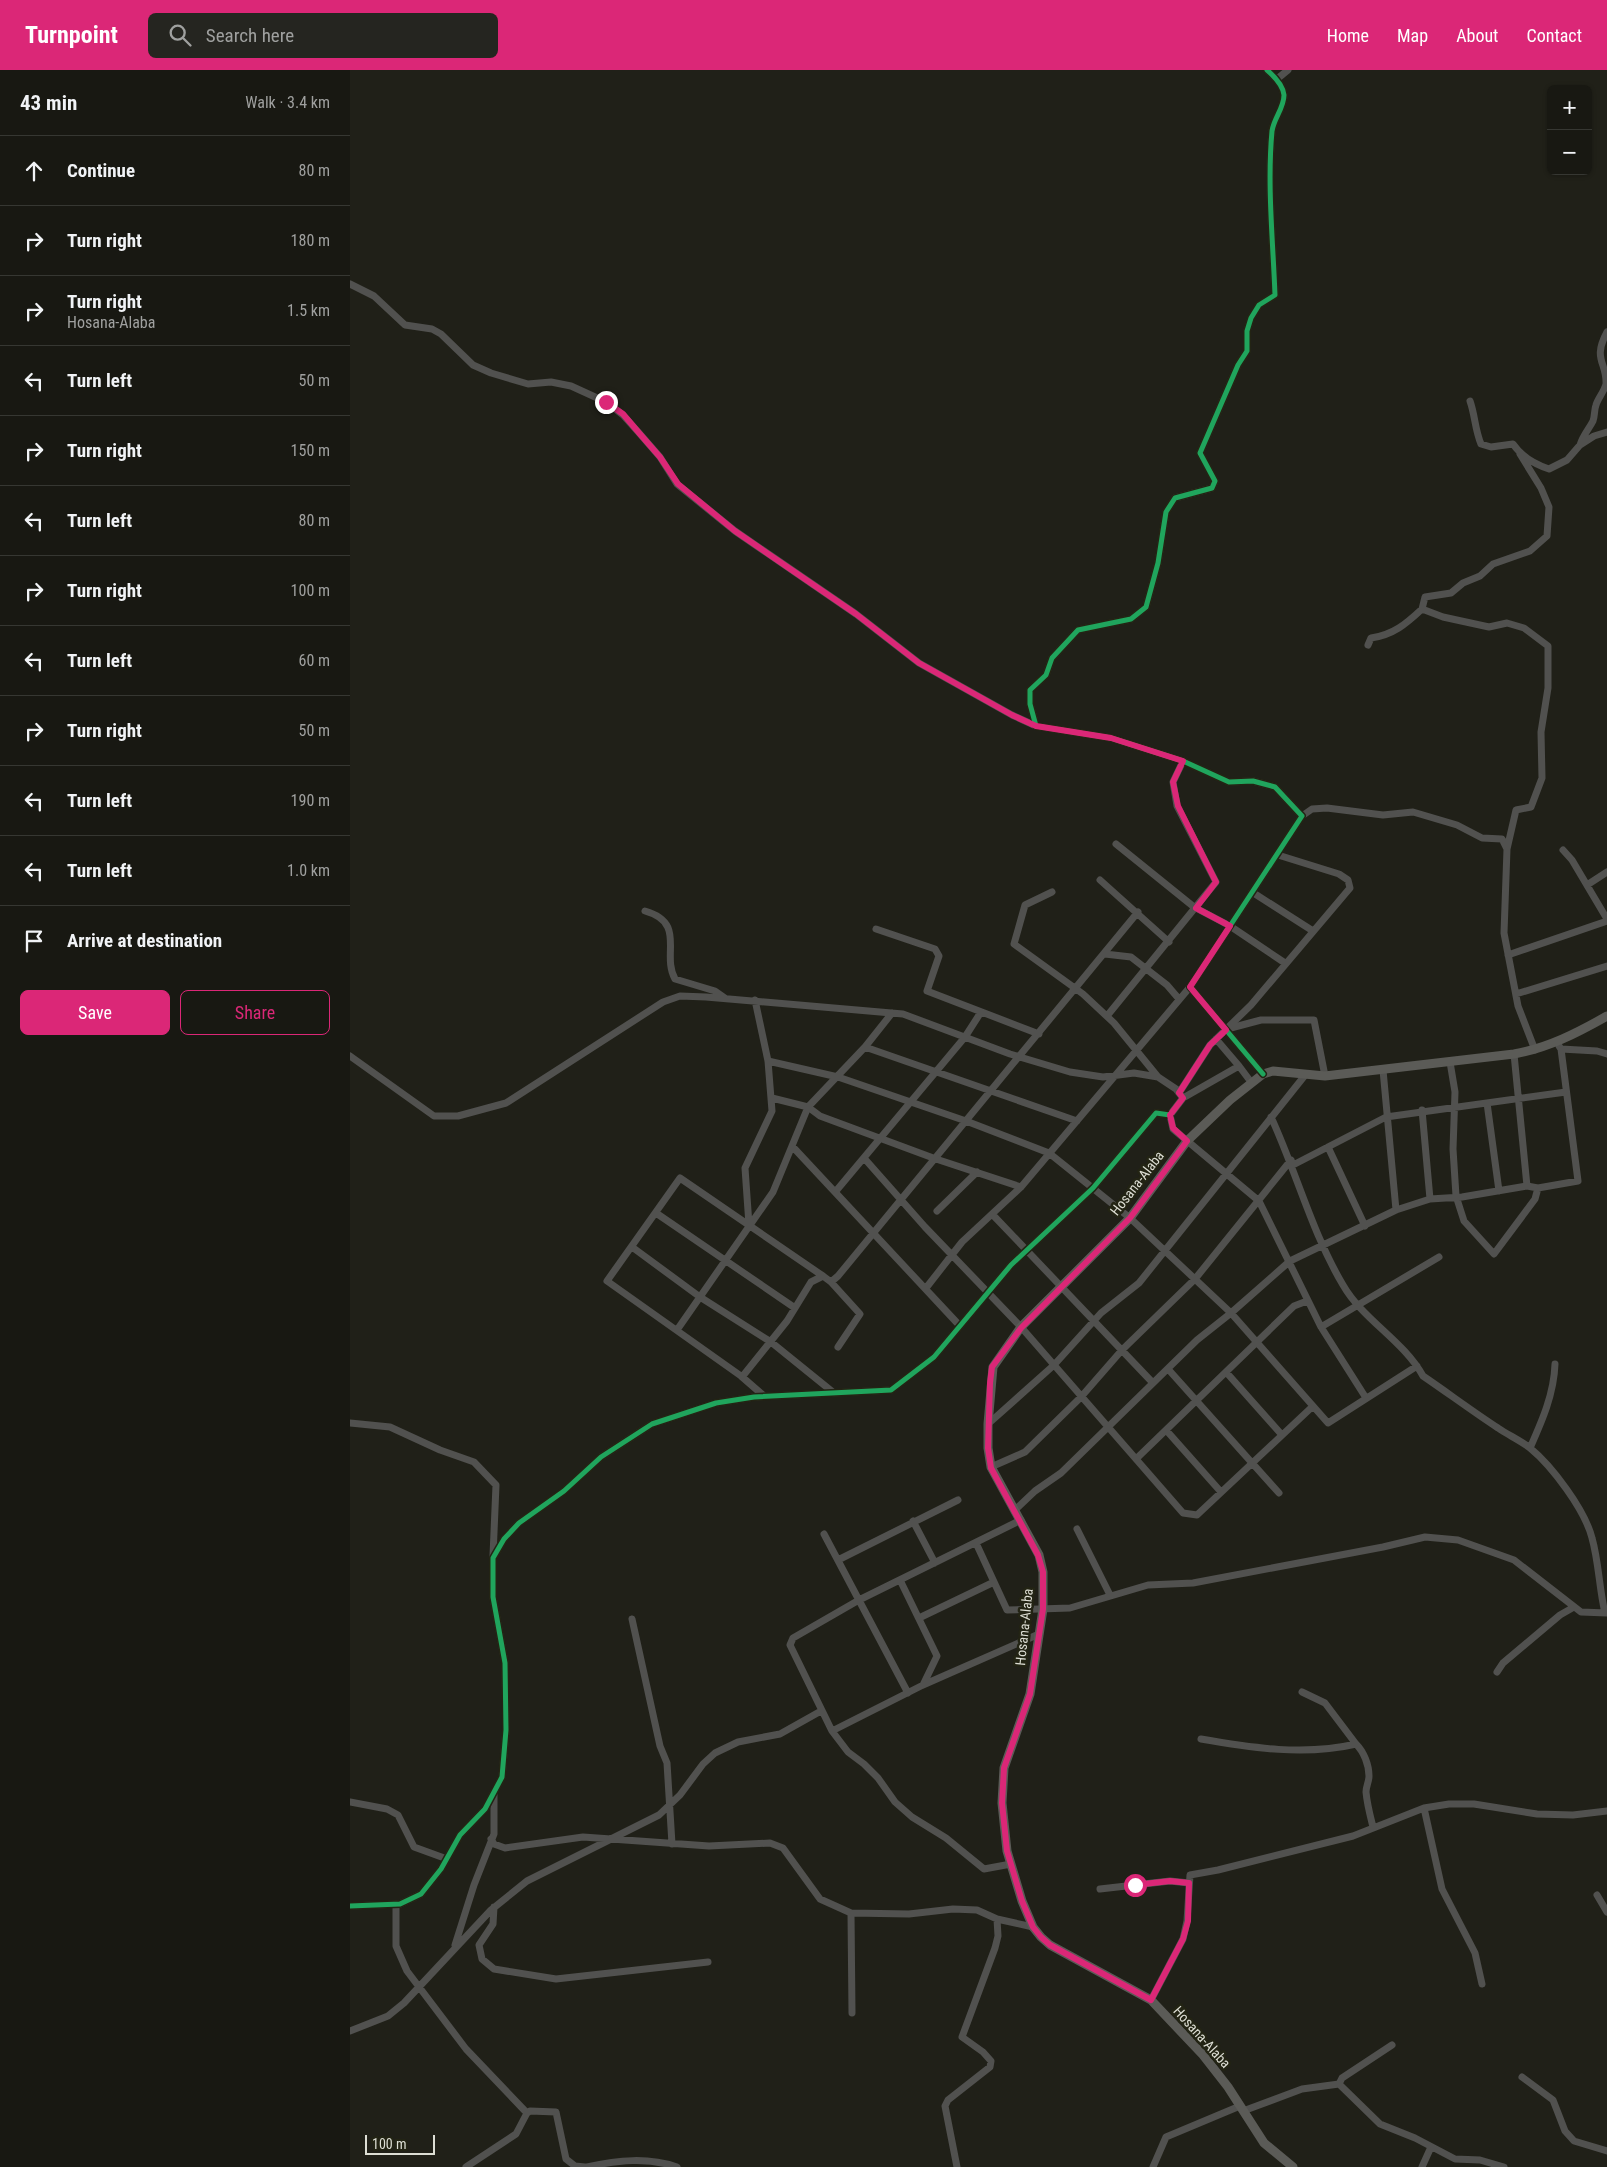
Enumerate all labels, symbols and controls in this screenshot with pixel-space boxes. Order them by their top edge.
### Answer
search box [148,13,498,58]
text: Turnpoint [25,21,118,49]
icon: search [166,21,194,49]
text: Search here [206,24,294,47]
text: Home [1327,25,1369,46]
text: Map [1397,25,1428,46]
text: About [1456,25,1498,46]
text: Contact [1526,25,1582,46]
map controls [1547,85,1592,175]
button: + [1547,85,1592,130]
text: 43 min [20,91,77,115]
text: Walk · 3.4 km [245,93,330,112]
button: − [1547,130,1592,175]
icon: ahead [20,157,48,185]
text: Continue [67,159,135,182]
text: 80 m [298,161,330,180]
icon: right [20,227,48,255]
text: Turn right [67,229,142,252]
text: 180 m [291,231,330,250]
text: Turn right [67,290,142,313]
icon: right [20,297,48,325]
text: 1.5 km [287,301,330,320]
text: Hosana-Alaba [67,313,155,332]
icon: left [20,367,48,395]
text: Turn left [67,369,132,392]
text: 50 m [298,371,330,390]
route end [595,391,618,414]
icon: right [20,437,48,465]
text: Turn right [67,439,142,462]
text: 150 m [291,441,330,460]
icon: left [20,507,48,535]
text: Turn left [67,509,132,532]
text: 80 m [298,511,330,530]
icon: right [20,577,48,605]
text: Turn right [67,579,142,602]
text: 100 m [291,581,330,600]
icon: left [20,647,48,675]
text: Turn left [67,649,132,672]
text: 60 m [298,651,330,670]
icon: right [20,717,48,745]
text: Turn right [67,719,142,742]
text: 50 m [298,721,330,740]
icon: left [20,787,48,815]
text: Turn left [67,789,132,812]
text: 190 m [291,791,330,810]
icon: left [20,857,48,885]
text: Turn left [67,859,132,882]
text: 1.0 km [287,861,330,880]
icon: arrive [20,927,48,955]
text: Arrive at destination [67,929,222,952]
button: Save [20,990,170,1035]
button: Share [180,990,330,1035]
street label: Hosana-Alaba [1107,1148,1167,1218]
street label: Hosana-Alaba [1012,1588,1036,1666]
route start [1124,1874,1147,1897]
street label: Hosana-Alaba [1170,2003,1234,2071]
scale bar [365,2132,435,2155]
text: 100 m [372,2136,407,2152]

